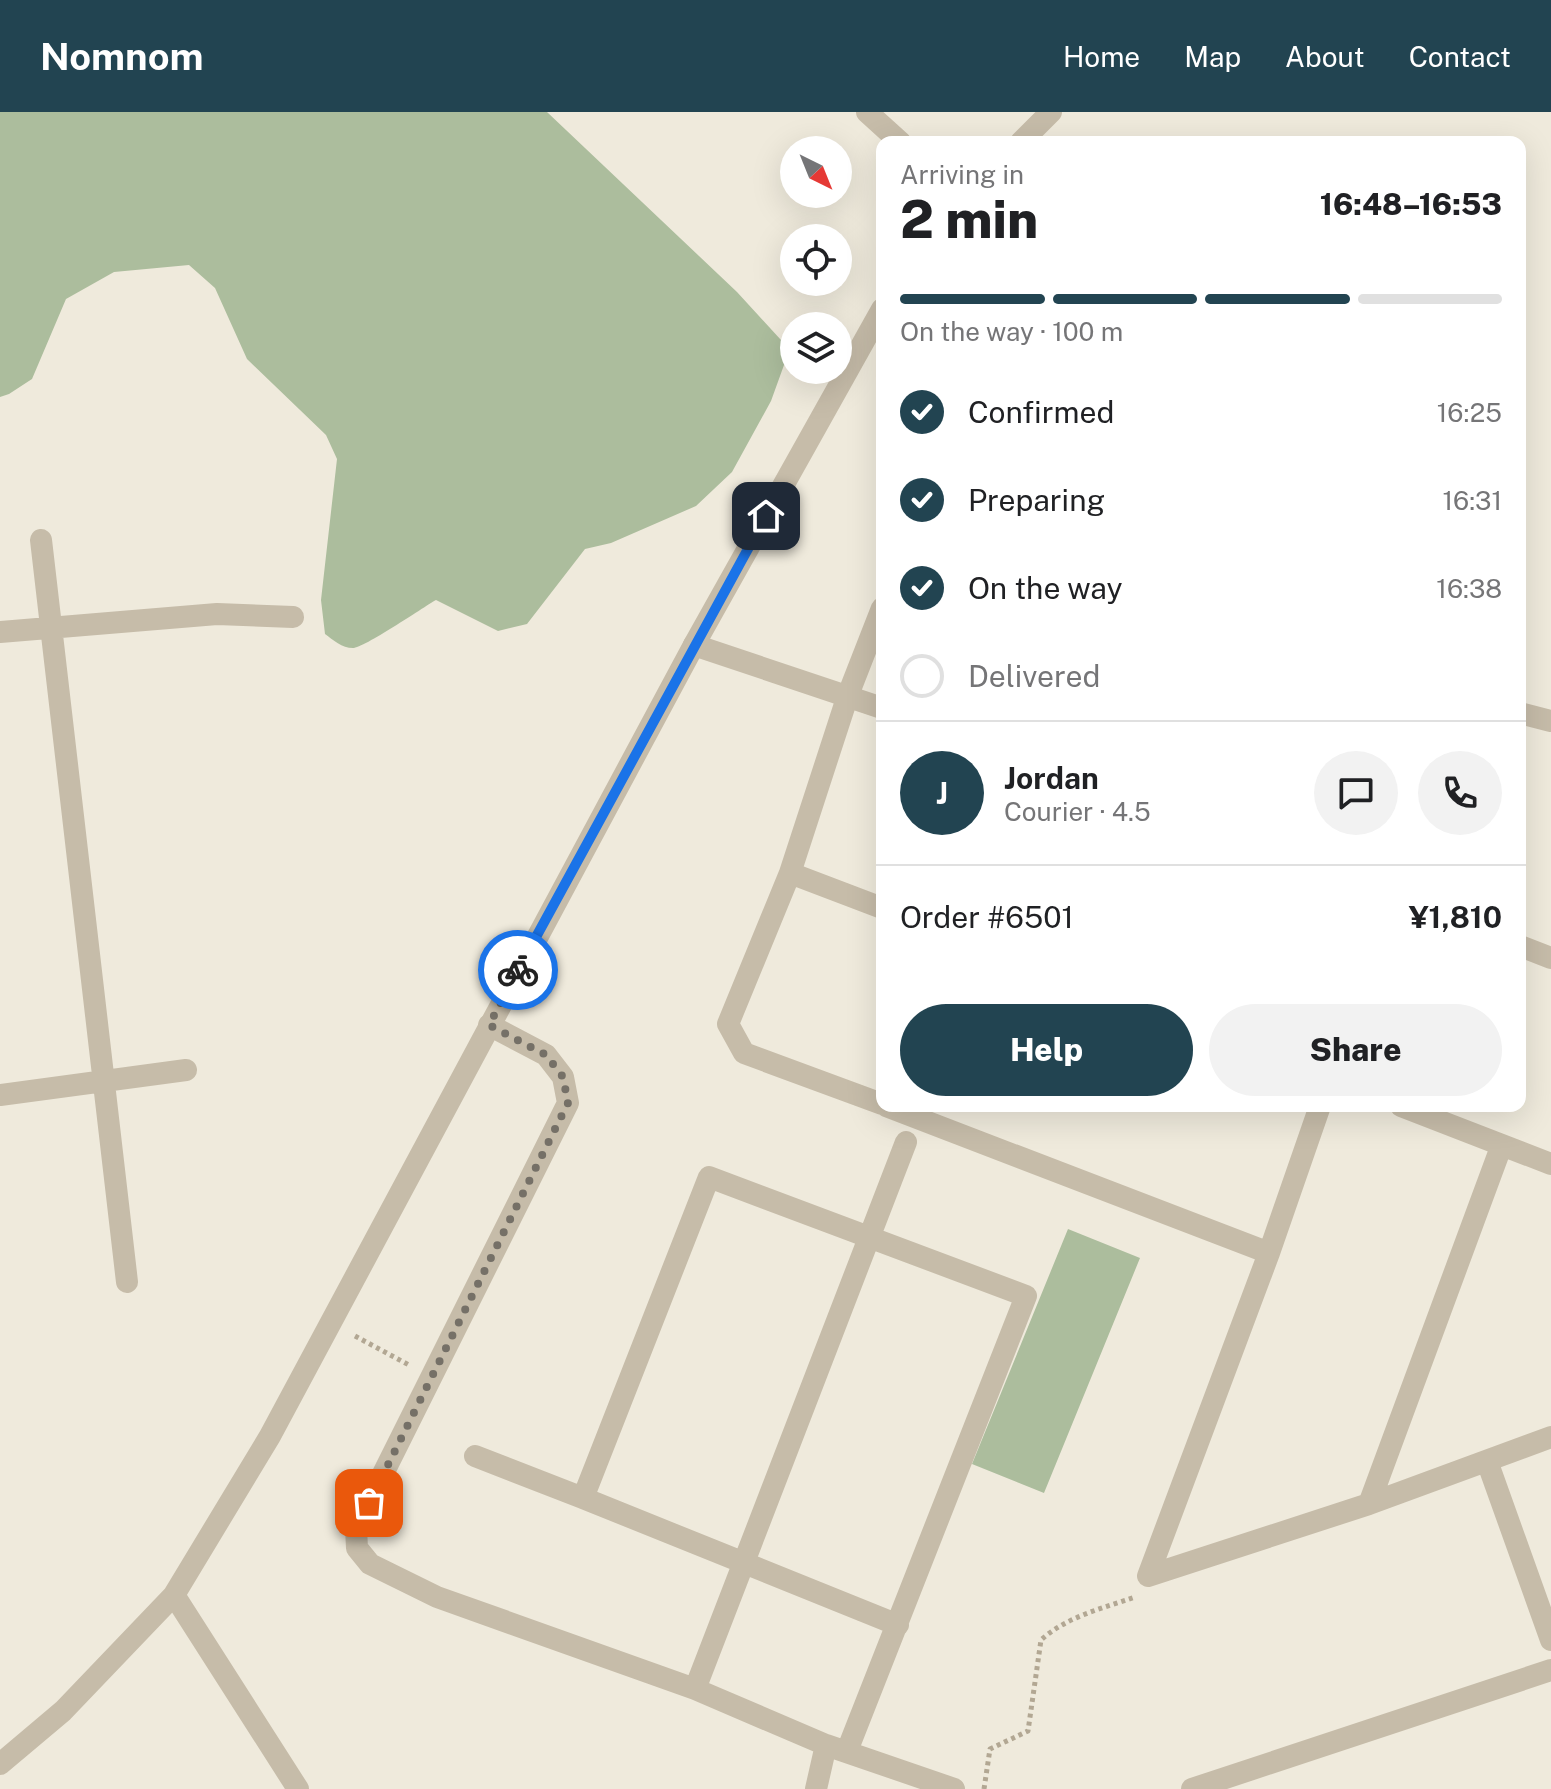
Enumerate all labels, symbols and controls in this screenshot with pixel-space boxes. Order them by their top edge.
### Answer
text: Nomnom [40,34,204,79]
text: Home [1063,40,1140,73]
text: Map [1184,40,1241,73]
text: About [1285,40,1365,73]
text: Contact [1409,40,1511,73]
north arrow [780,136,852,208]
map controls [780,136,852,384]
text: Arriving in [900,159,1024,190]
text: 16:48–16:53 [1320,186,1502,222]
text: 2 min [900,189,1038,250]
button: locate [780,224,852,296]
button: layers [780,312,852,384]
text: On the way · 100 m [900,316,1123,347]
icon: check [900,390,944,434]
text: Confirmed [968,394,1114,430]
text: 16:25 [1437,397,1502,428]
icon: check [900,478,944,522]
pin [732,482,800,550]
text: Preparing [968,482,1105,518]
text: 16:31 [1442,485,1502,516]
icon: home [744,494,788,538]
icon: check [900,566,944,610]
text: On the way [968,570,1122,606]
text: 16:38 [1436,573,1502,604]
text: Delivered [968,658,1100,694]
button: chat [1314,751,1398,835]
button: phone [1418,751,1502,835]
text: Jordan [1004,760,1099,796]
text: J [936,775,948,811]
text: Courier · 4.5 [1004,796,1151,827]
text: Order #6501 [900,899,1074,935]
text: ¥1,810 [1409,899,1502,935]
courier [478,930,558,1010]
icon: bike [496,948,540,992]
button: Help [900,1004,1193,1096]
button: Share [1209,1004,1502,1096]
pin [335,1469,403,1537]
icon: bag [347,1481,391,1525]

